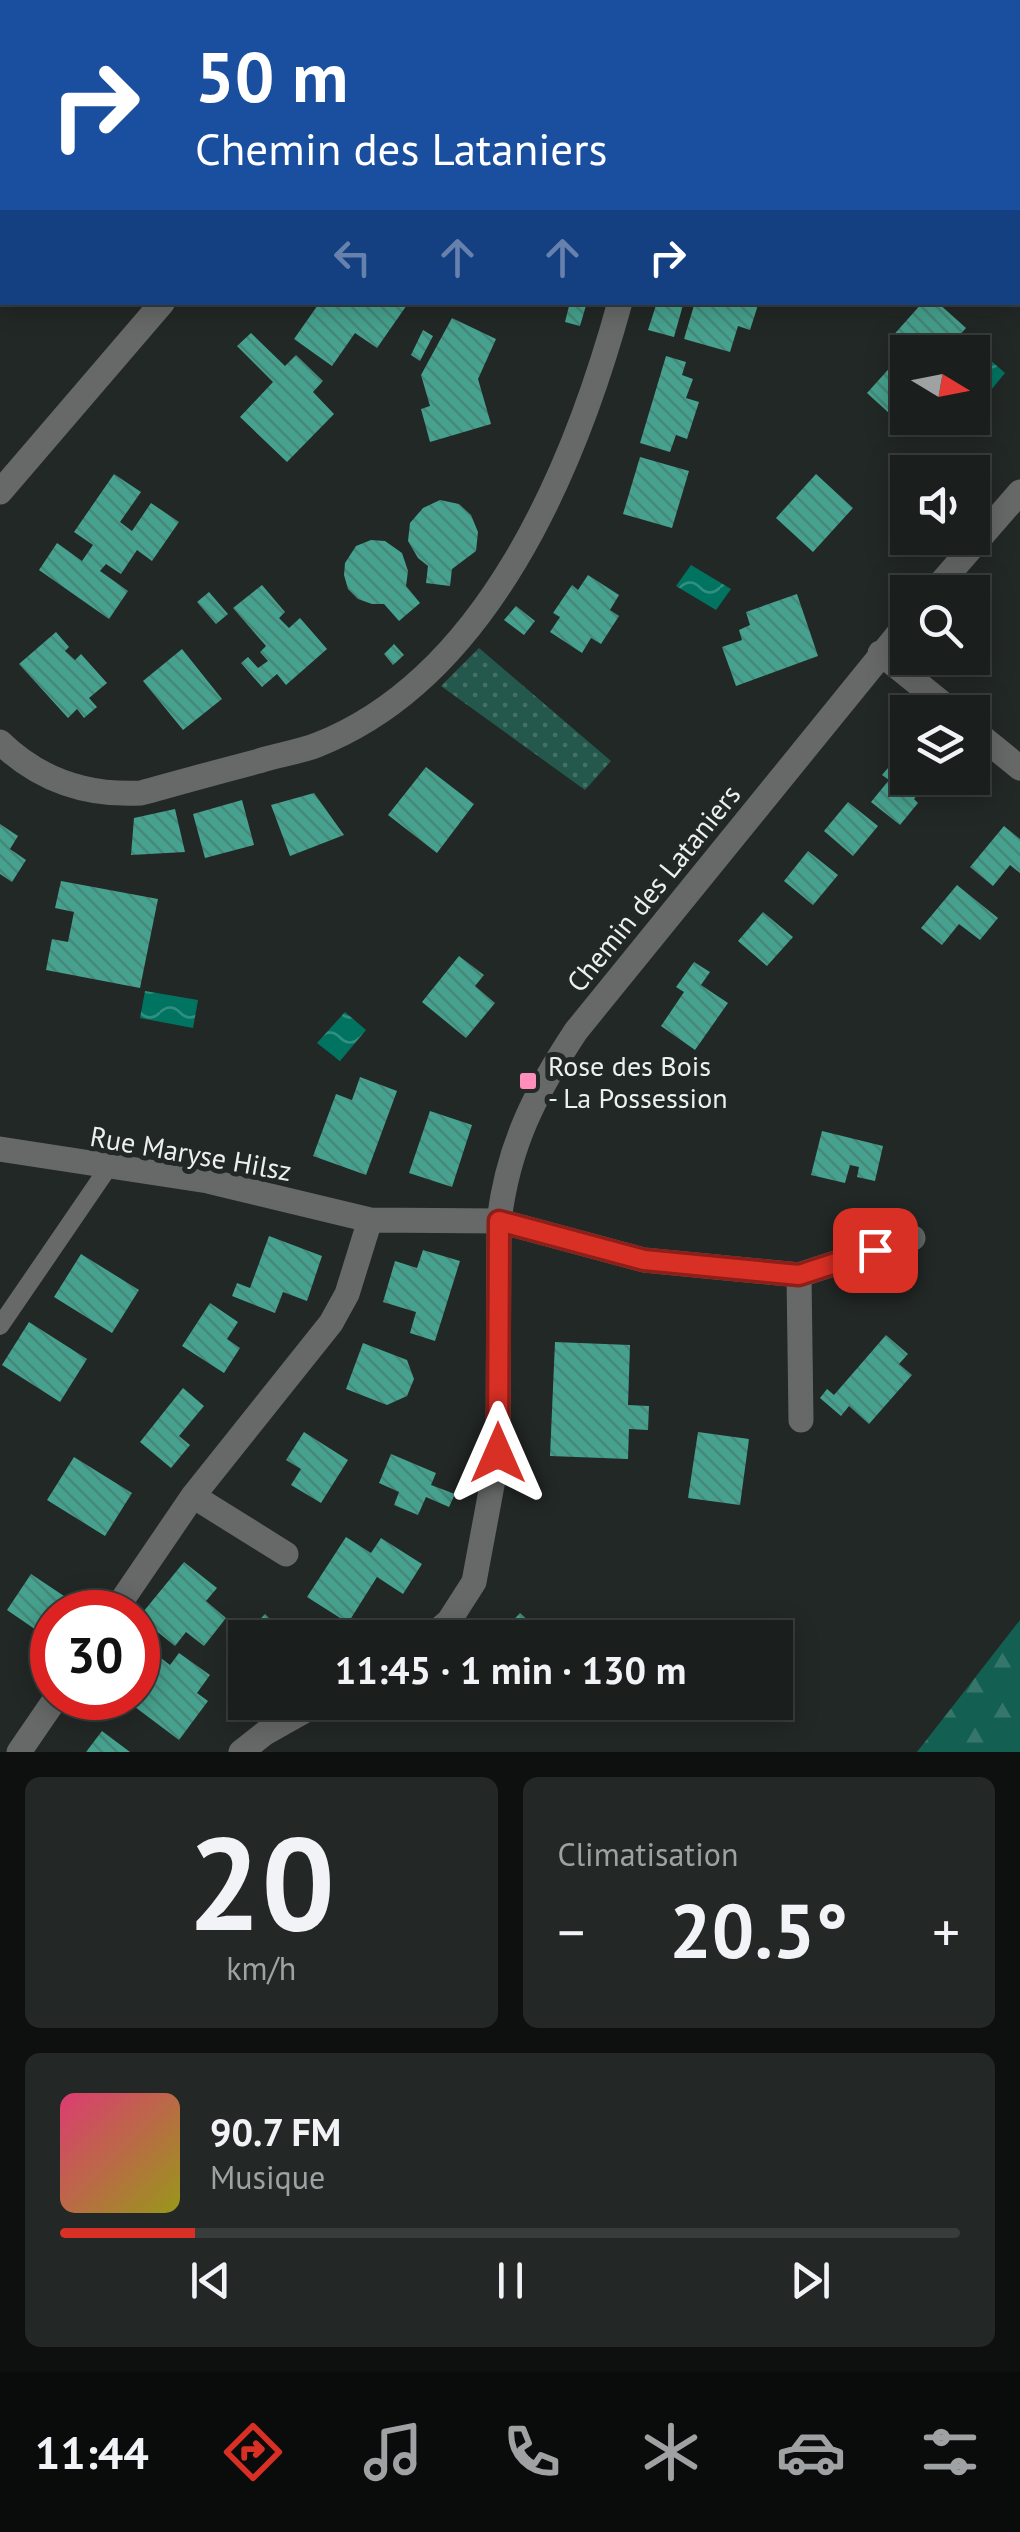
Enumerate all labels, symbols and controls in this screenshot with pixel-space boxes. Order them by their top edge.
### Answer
text: 50 m [195,31,348,121]
icon: right [30,40,160,170]
text: Chemin des Lataniers [195,119,607,177]
icon: left [325,230,380,285]
icon: ahead [430,230,485,285]
icon: ahead [535,230,590,285]
icon: right [640,230,695,285]
north arrow [890,335,990,435]
map controls [890,335,990,795]
button: sound [890,455,990,555]
button: search [890,575,990,675]
button: layers [890,695,990,795]
street label: Chemin des Lataniers [558,777,748,999]
place label: Rose des Bois - La Possession [548,1047,727,1116]
marker: Rose des Bois - La Possession [517,1070,539,1092]
street label: Rue Maryse Hilsz [87,1117,295,1189]
pin [833,1208,918,1293]
icon: arrive [848,1223,903,1278]
position arrow [446,1401,550,1505]
speed limit sign: 30 [30,1590,160,1720]
text: 11:45 · 1 min · 130 m [335,1645,686,1694]
text: 20 [188,1798,335,1966]
text: Climatisation [558,1833,738,1875]
text: 20.5° [669,1882,848,1979]
text: − [558,1896,585,1967]
text: + [932,1896,960,1967]
text: km/h [226,1947,296,1989]
text: 90.7 FM [210,2107,341,2156]
text: Musique [210,2156,325,2198]
icon: previous [183,2253,238,2308]
icon: pause [483,2253,538,2308]
icon: next [783,2253,838,2308]
icon: directions [218,2417,288,2487]
icon: music [358,2417,428,2487]
icon: phone [497,2417,567,2487]
icon: climate [636,2417,706,2487]
icon: car [776,2417,846,2487]
icon: filters [915,2417,985,2487]
text: 11:44 [35,2423,149,2481]

